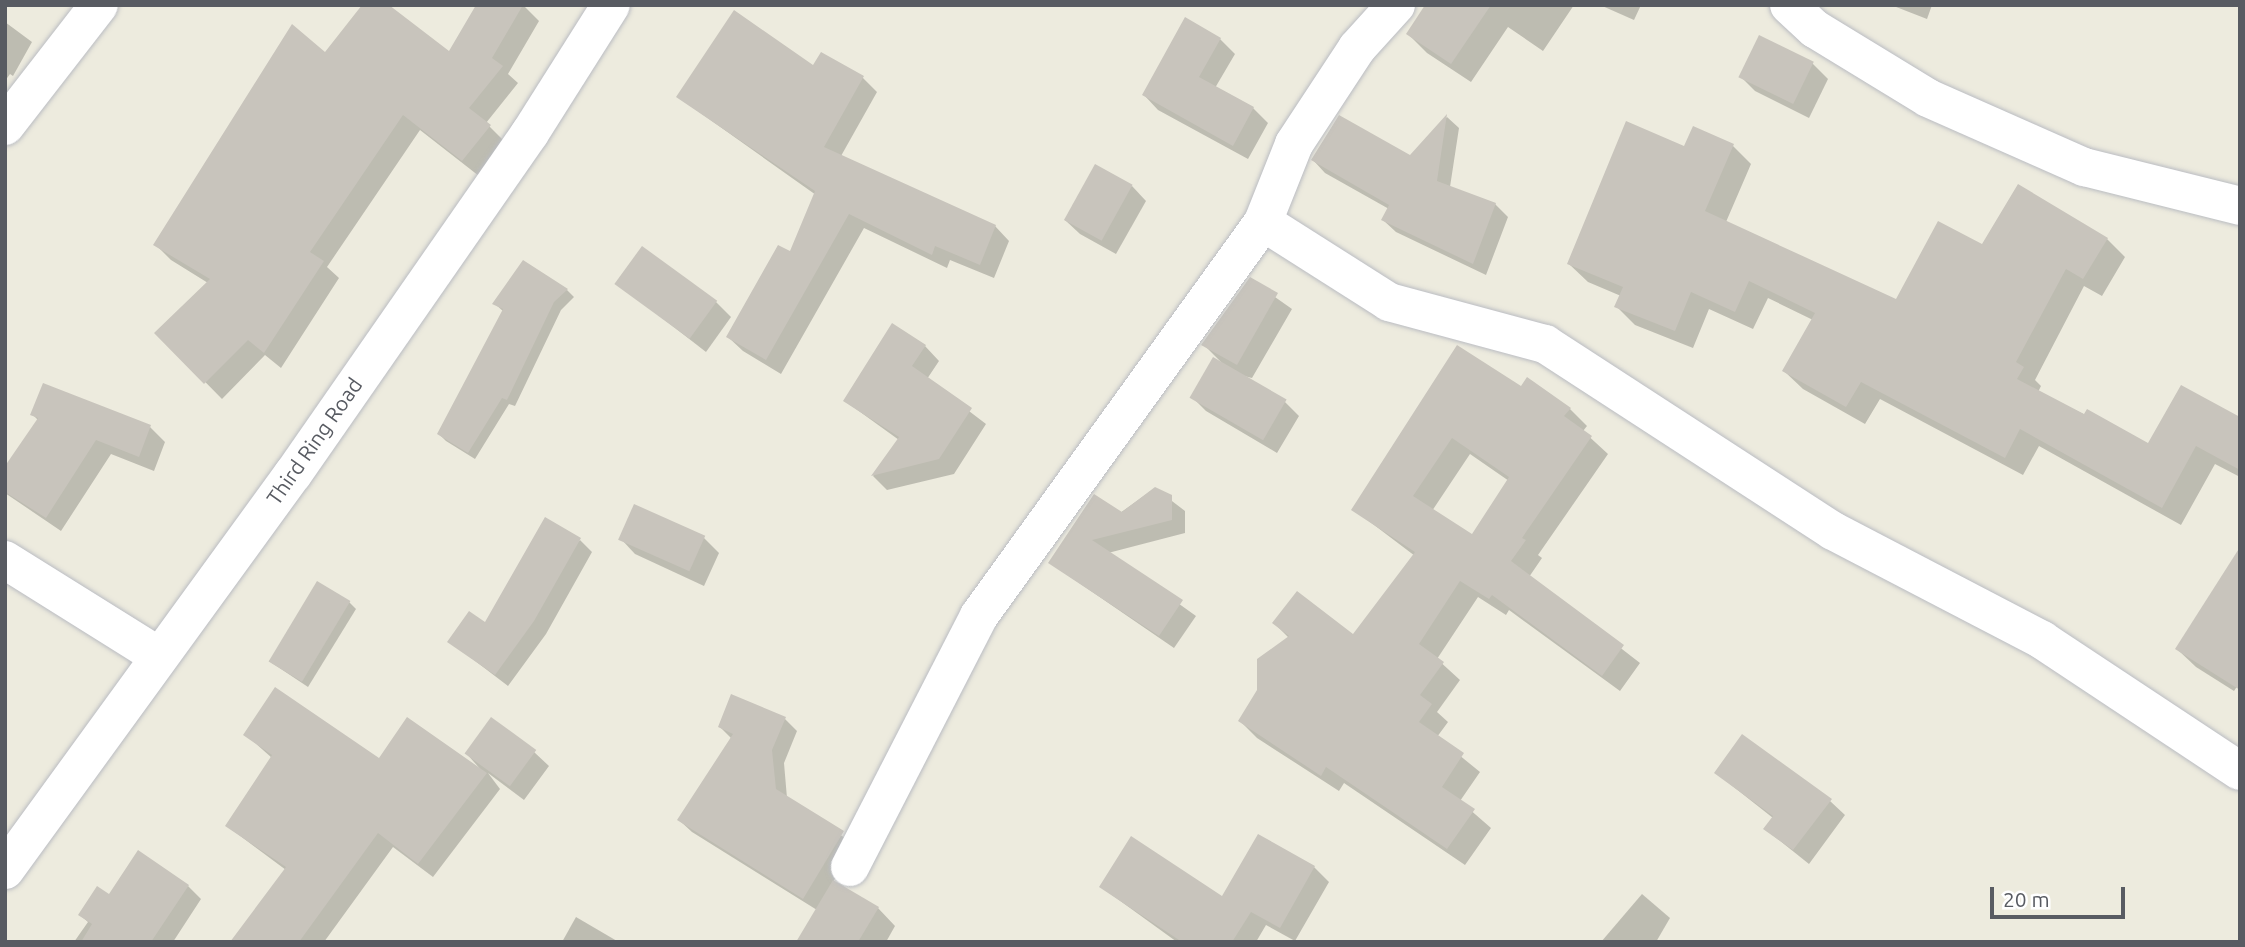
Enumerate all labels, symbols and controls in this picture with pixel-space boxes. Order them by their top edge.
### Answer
street label: Third Ring Road [261,373,367,509]
scale bar [1993,874,2128,918]
text: 20 m [2003,887,2050,911]

